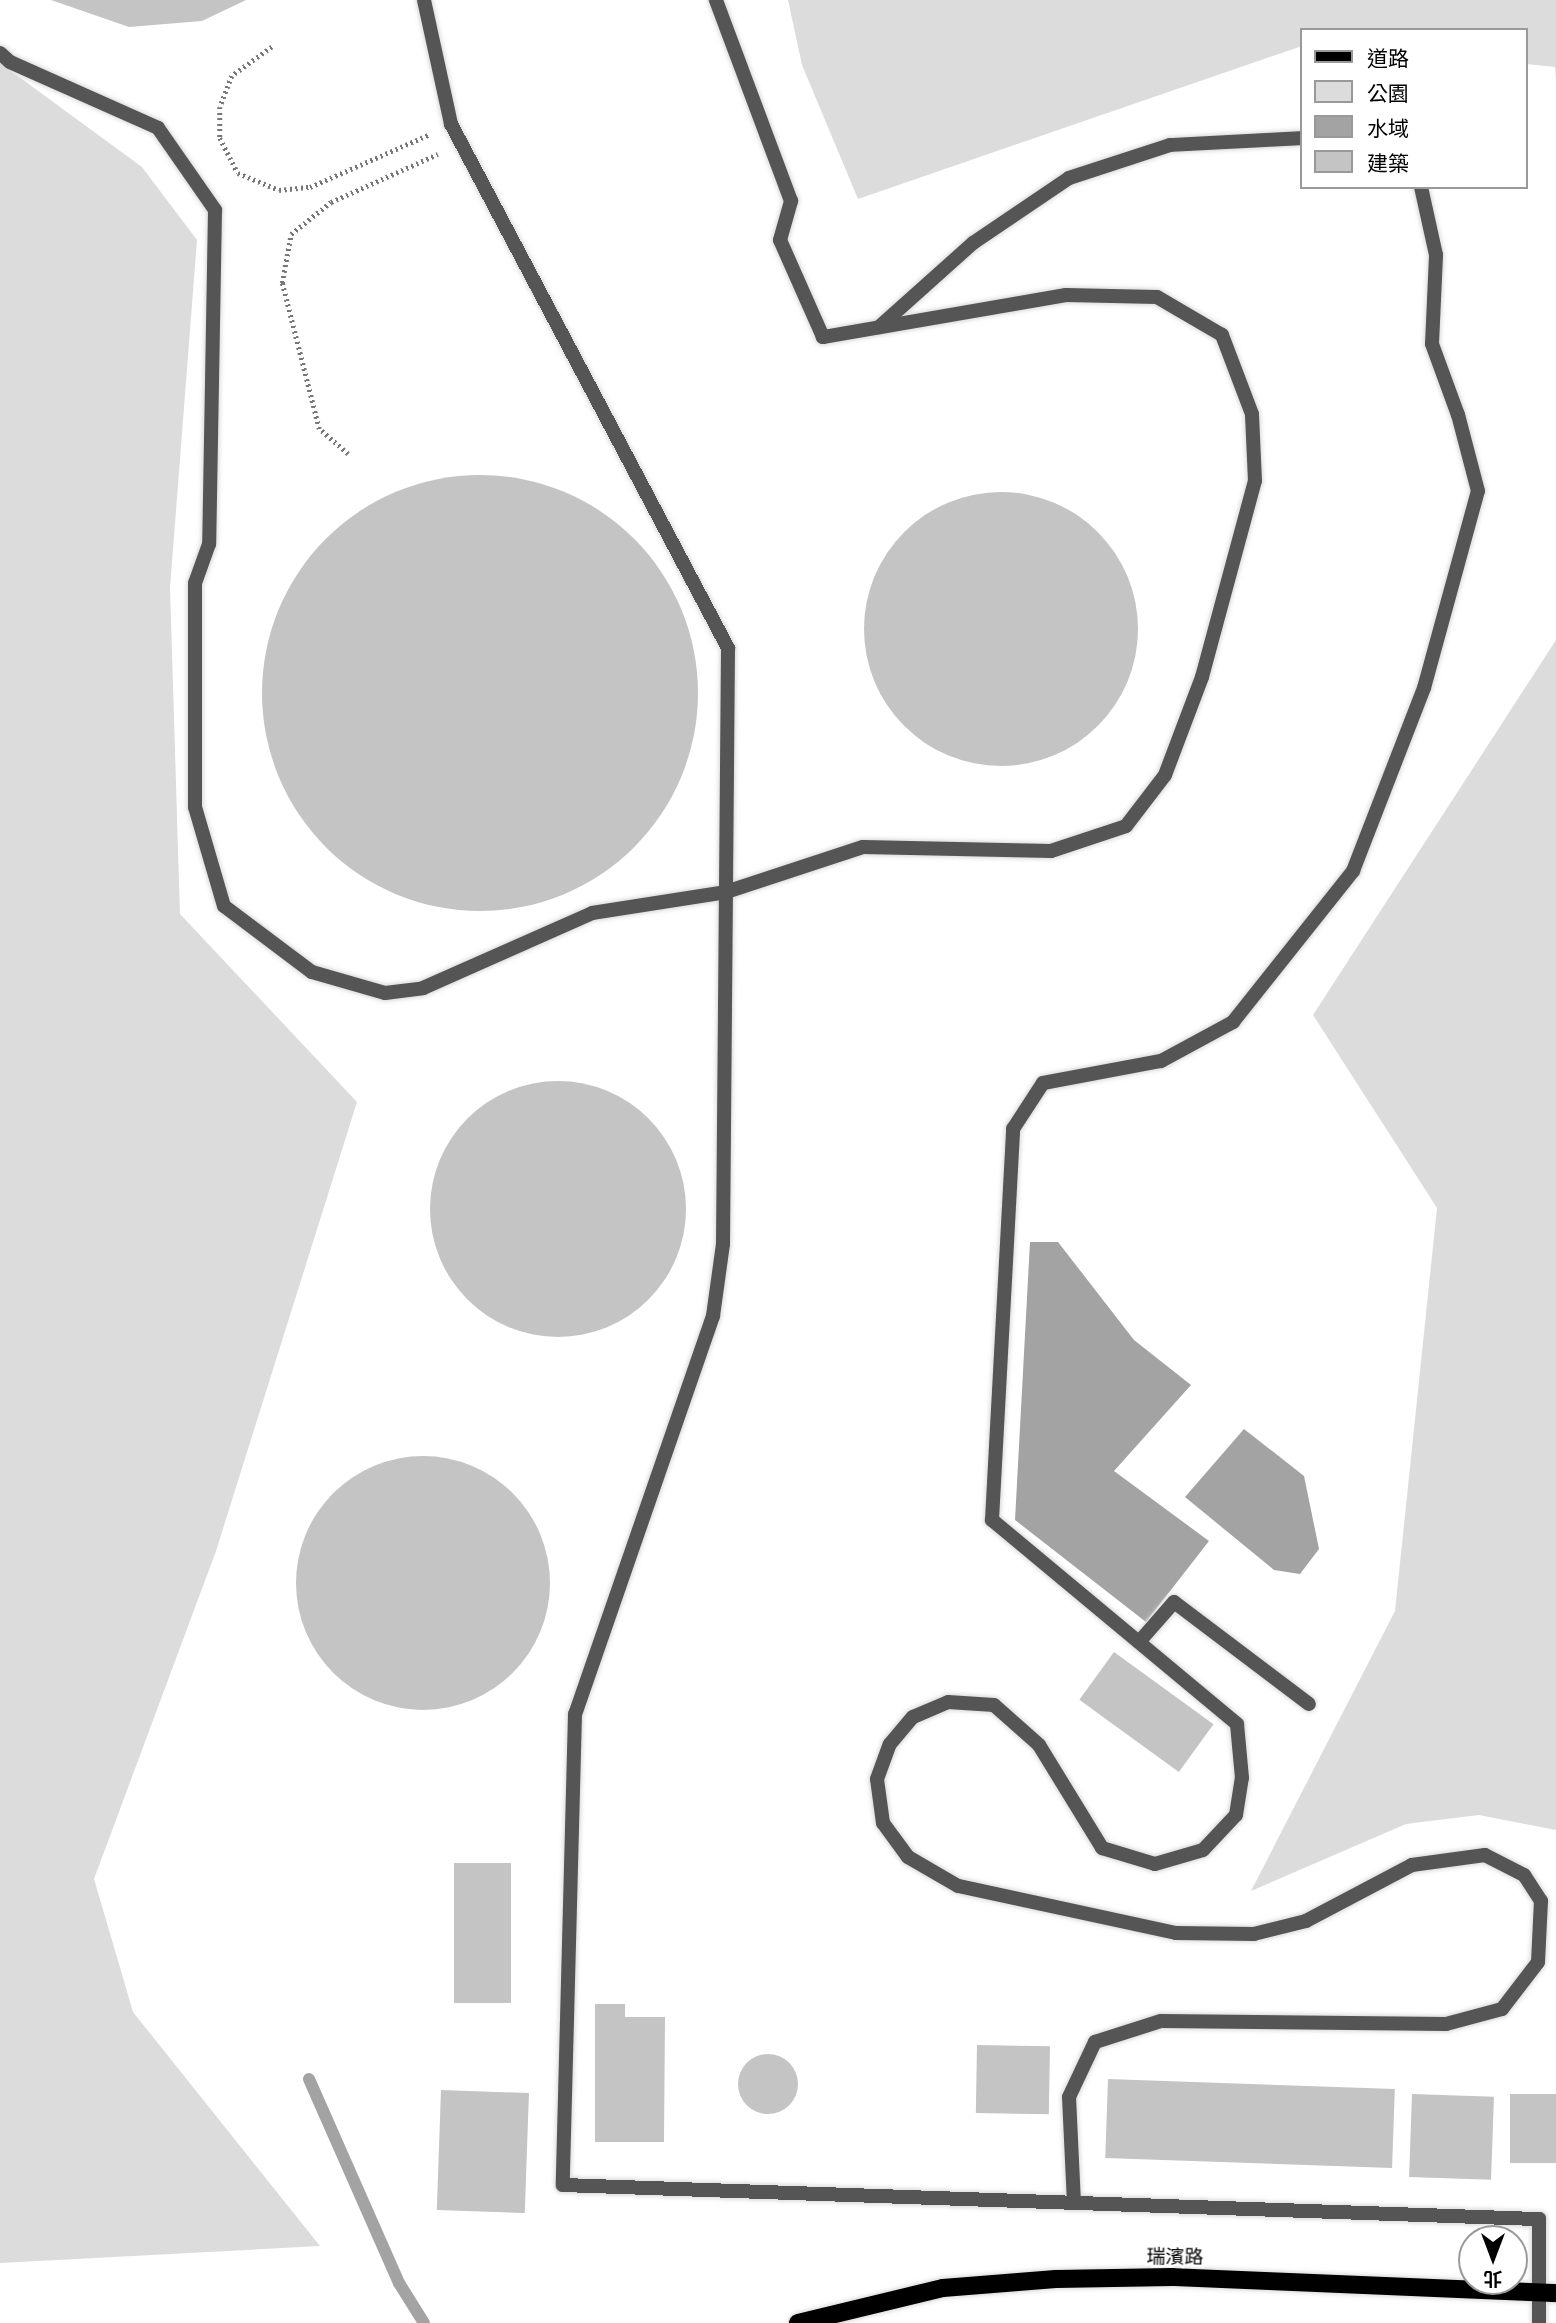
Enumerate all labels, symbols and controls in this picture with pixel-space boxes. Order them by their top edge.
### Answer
legend [1300,28,1528,189]
text: 道路 [1367,44,1409,72]
text: 公園 [1367,79,1409,107]
text: 水域 [1367,114,1409,142]
text: 建築 [1367,149,1409,177]
north arrow [1458,2225,1528,2295]
street label: 瑞濱路 [1146,2245,1204,2269]
text: 北 [1484,2266,1503,2292]

